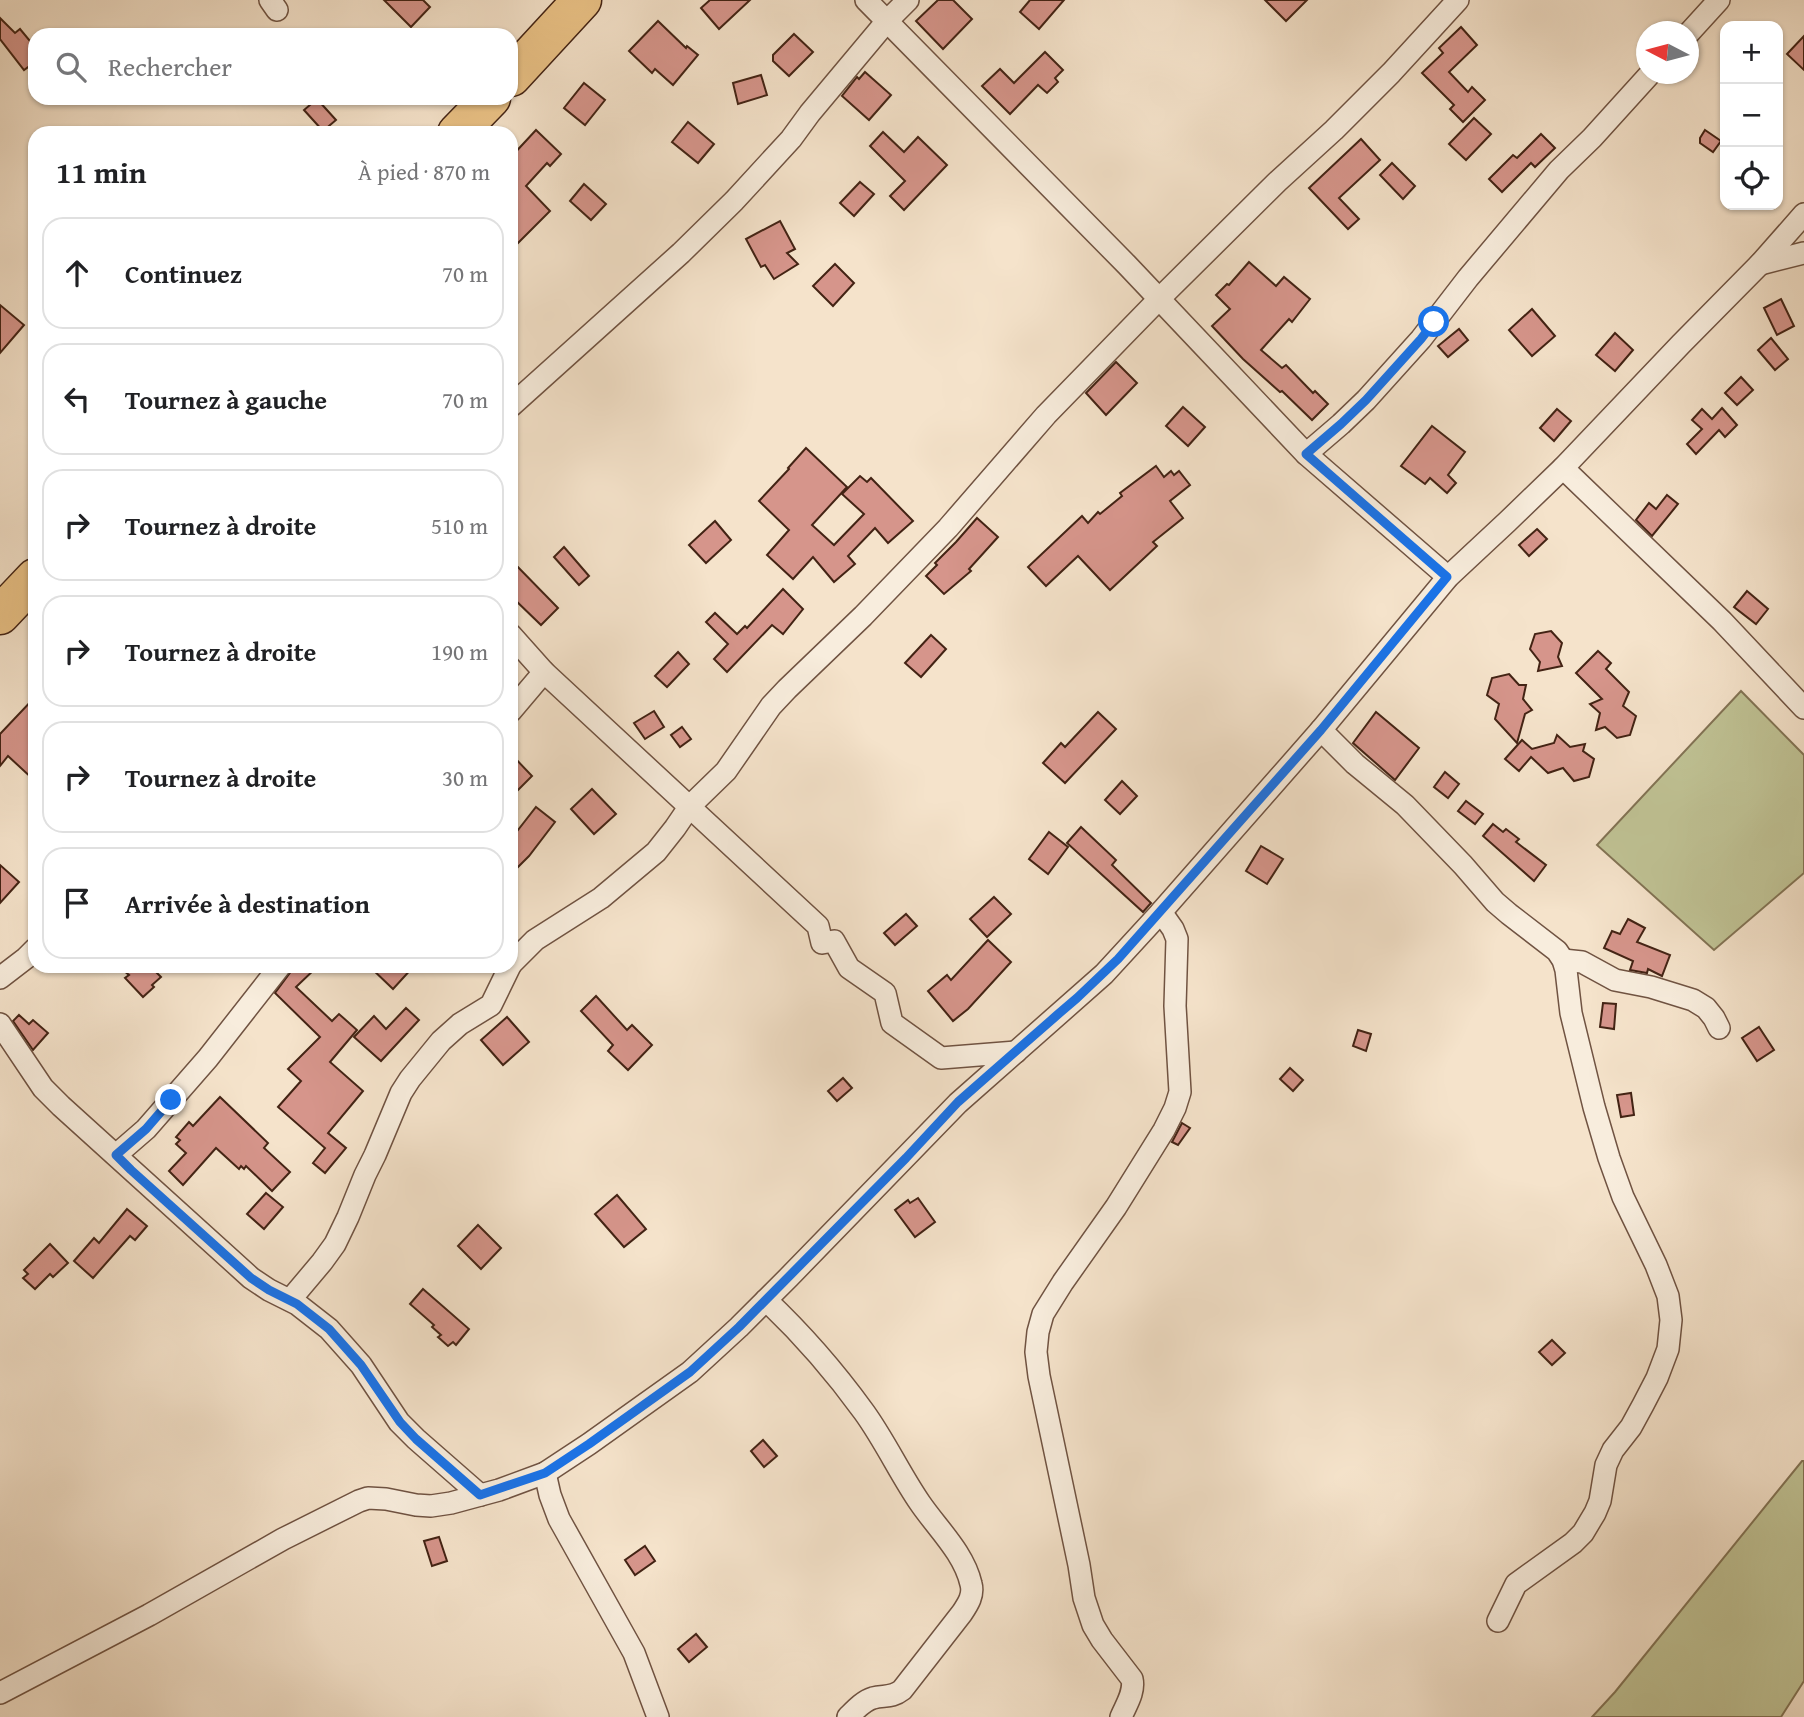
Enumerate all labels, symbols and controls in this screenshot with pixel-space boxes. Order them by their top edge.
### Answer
north arrow [1636,21,1699,84]
map controls [1720,21,1783,210]
button: + [1720,21,1783,84]
search box [28,28,518,105]
text: Rechercher [108,47,232,86]
icon: search [52,48,90,86]
button: − [1720,84,1783,147]
button: locate [1720,147,1783,210]
text: 11 min [56,150,146,194]
text: À pied · 870 m [358,155,490,188]
icon: ahead [58,254,96,292]
text: Continuez [125,254,242,293]
text: 70 m [442,257,488,290]
route start [1418,306,1449,337]
icon: left [58,380,96,418]
text: Tournez à gauche [125,380,327,419]
text: 70 m [442,383,488,416]
icon: right [58,506,96,544]
text: Tournez à droite [125,506,316,545]
text: 510 m [431,509,488,542]
icon: right [58,632,96,670]
text: Tournez à droite [125,632,316,671]
text: 190 m [431,635,488,668]
icon: right [58,758,96,796]
text: Tournez à droite [125,758,316,797]
text: 30 m [442,761,488,794]
icon: arrive [58,884,96,922]
text: Arrivée à destination [125,884,370,923]
route end [155,1084,186,1115]

